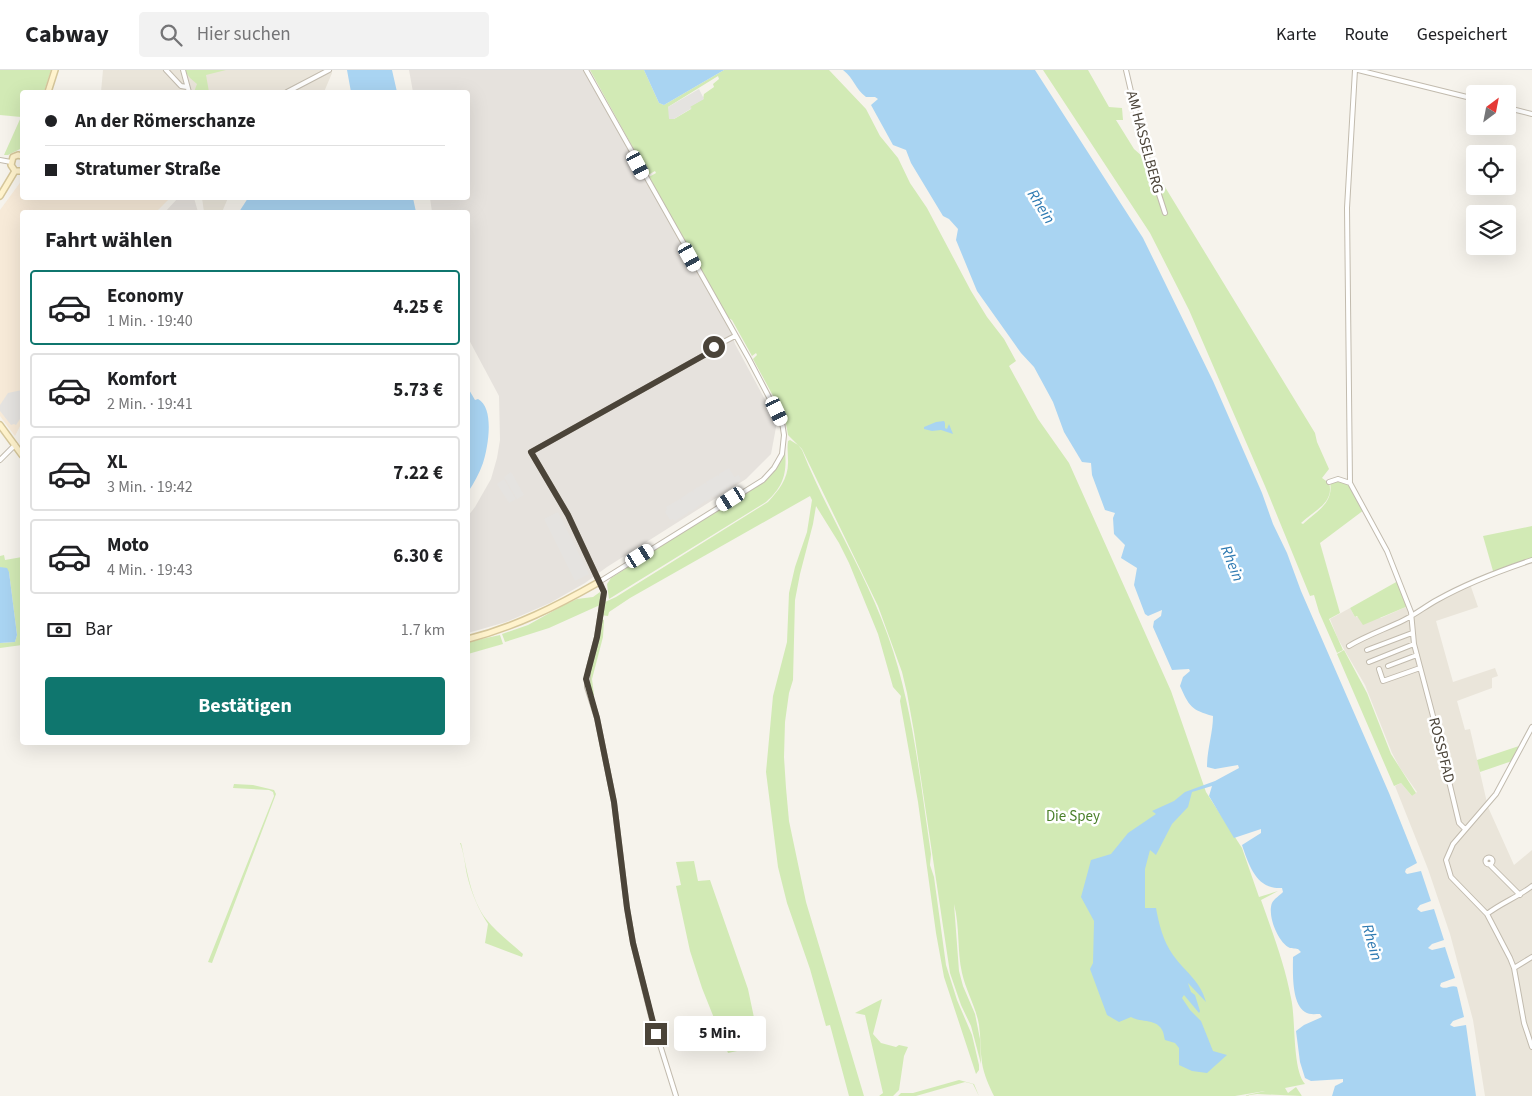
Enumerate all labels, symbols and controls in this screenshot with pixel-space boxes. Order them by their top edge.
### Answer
search box [139,12,489,57]
text: Cabway [25,17,109,52]
icon: search [157,21,185,49]
text: Hier suchen [197,21,291,48]
text: Karte [1276,22,1316,47]
text: Route [1344,22,1389,47]
text: Gespeichert [1417,22,1507,47]
north arrow [1466,85,1516,135]
map controls [1466,85,1516,255]
street label: AM HASSELBERG [1121,88,1168,196]
text: An der Römerschanze [75,108,256,135]
button: locate [1466,145,1516,195]
car [624,148,651,182]
text: Stratumer Straße [75,156,221,183]
water label: Rhein [1022,185,1060,228]
button: layers [1466,205,1516,255]
text: Fahrt wählen [45,224,173,256]
car [676,240,703,274]
text: Economy [107,283,184,310]
icon: car [47,285,92,330]
text: 4.25 € [393,294,443,321]
text: 1 Min. · 19:40 [107,310,193,332]
route start [703,336,725,358]
text: Komfort [107,366,177,393]
icon: car [47,368,92,413]
text: 5.73 € [393,377,443,404]
text: 2 Min. · 19:41 [107,393,193,415]
car [763,394,790,428]
text: XL [107,449,128,476]
icon: car [47,451,92,496]
text: 7.22 € [393,460,443,487]
text: 3 Min. · 19:42 [107,476,193,498]
car [714,485,747,513]
text: Moto [107,532,149,559]
icon: car [47,534,92,579]
car [623,542,656,570]
water label: Rhein [1215,542,1249,585]
text: 6.30 € [393,543,443,570]
text: 4 Min. · 19:43 [107,559,193,581]
icon: cash [45,616,73,644]
text: Bar [85,616,112,643]
text: 1.7 km [401,619,445,641]
button: Bestätigen [45,677,445,735]
street label: ROSSPFAD [1423,715,1460,785]
park label: Die Spey [1046,806,1100,827]
water label: Rhein [1356,921,1388,963]
callout: 5 Min. [674,1016,766,1052]
text: 5 Min. [699,1022,741,1044]
route end [645,1023,667,1045]

